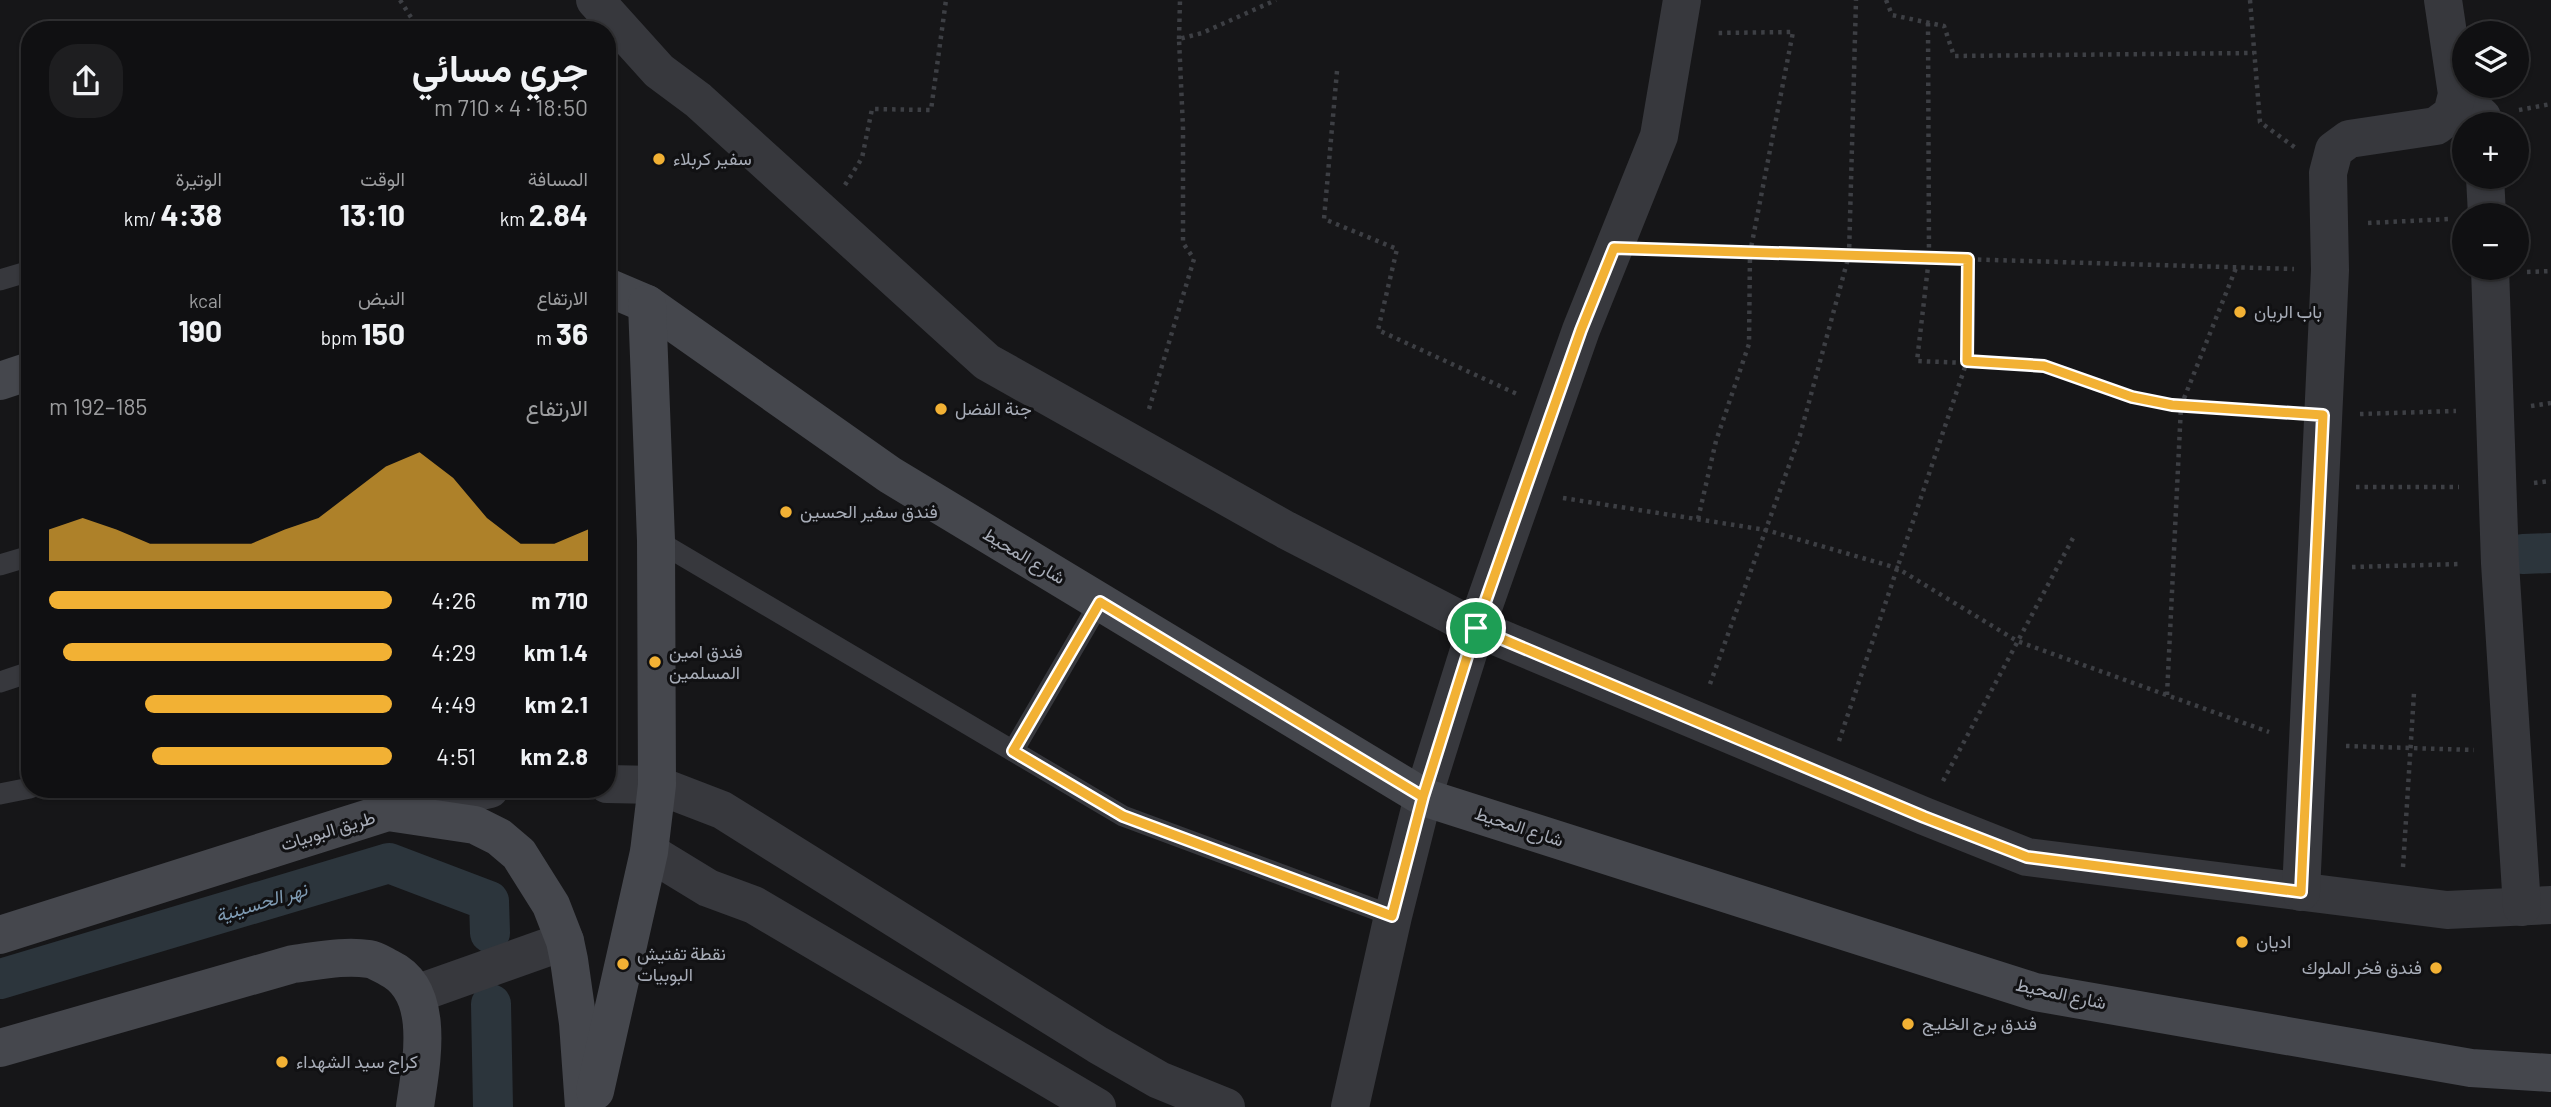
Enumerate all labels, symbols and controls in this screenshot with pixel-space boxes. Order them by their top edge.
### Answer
map controls [2452,21,2529,280]
button: layers [2452,21,2529,98]
button: share [49,44,123,118]
text: جري مسائي [412,44,588,90]
text: 18:50 · 4 × 710 m [434,93,588,121]
button: + [2452,112,2529,189]
place label: سفير كربلاء [673,147,752,170]
marker: سفير كربلاء [651,151,667,167]
text: الوتيرة [176,167,222,190]
text: الوقت [360,167,405,190]
text: المسافة [528,167,588,190]
text: 4:38 [161,196,222,232]
text: 13:10 [340,196,405,232]
text: 2.84 [529,196,588,232]
button: − [2452,203,2529,280]
text: /km [124,207,161,230]
text: km [500,207,529,230]
text: النبض [358,286,405,309]
text: الارتفاع [536,286,588,309]
text: kcal [189,289,222,312]
place label: باب الريان [2254,300,2322,323]
marker: باب الريان [2232,304,2248,320]
text: 190 [178,312,222,348]
text: 150 [361,315,405,351]
text: 36 [556,315,588,351]
text: bpm [321,326,361,349]
text: m [536,326,556,349]
text: 185–192 m [49,392,147,420]
text: الارتفاع [526,393,588,421]
place label: جنة الفضل [955,397,1032,420]
marker: جنة الفضل [933,401,949,417]
place label: فندق سفير الحسين [800,500,938,523]
marker: فندق سفير الحسين [778,504,794,520]
street label: شارع المحيط [978,522,1070,590]
text: 4:26 [431,586,476,614]
text: 710 m [531,586,588,614]
pin [1446,598,1506,658]
icon: arrive [1457,609,1495,647]
text: 4:29 [431,638,476,666]
text: 1.4 km [524,638,588,666]
place label: فندق امين المسلمين [669,640,743,684]
marker: فندق امين المسلمين [647,654,663,670]
text: 4:49 [431,690,476,718]
text: 2.1 km [525,690,588,718]
text: 4:51 [436,742,476,770]
text: 2.8 km [520,742,588,770]
street label: شارع المحيط [1472,801,1566,853]
street label: طريق البوبيات [278,805,378,856]
water label: نهر الحسينية [212,876,311,927]
place label: اديان [2256,930,2291,952]
marker: اديان [2234,934,2250,950]
place label: نقطة تفتيش البوبيات [637,942,726,986]
marker: نقطة تفتيش البوبيات [615,956,631,972]
place label: فندق فخر الملوك [2302,956,2422,979]
marker: فندق فخر الملوك [2428,960,2444,976]
street label: شارع المحيط [2013,973,2109,1015]
place label: فندق برج الخليج [1922,1012,2037,1036]
marker: فندق برج الخليج [1900,1016,1916,1032]
place label: كراج سيد الشهداء [296,1050,418,1074]
marker: كراج سيد الشهداء [274,1054,290,1070]

